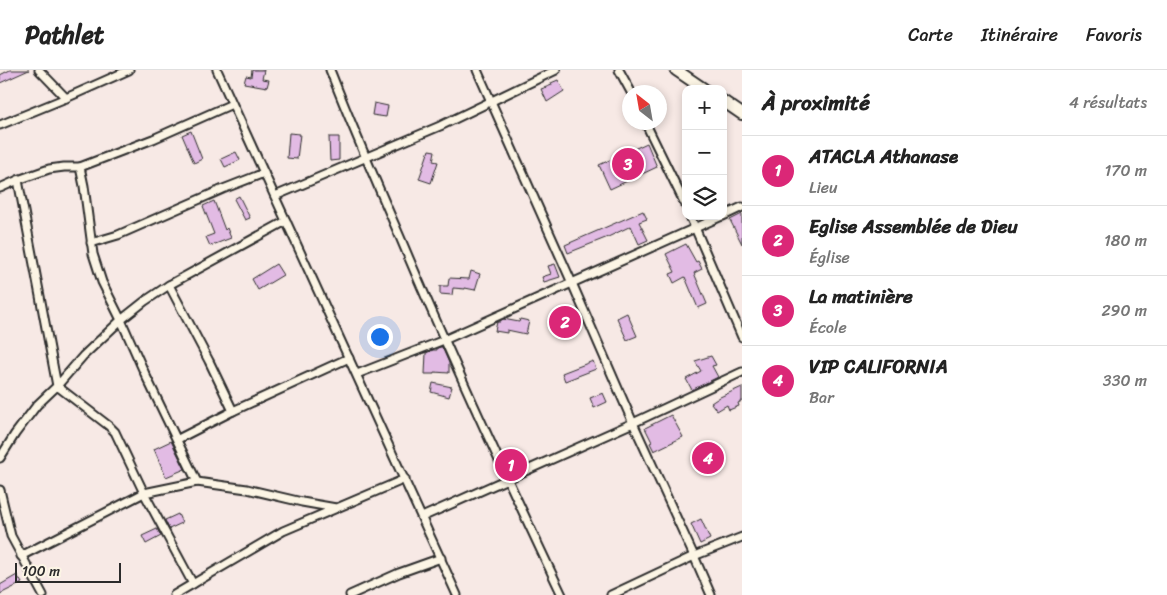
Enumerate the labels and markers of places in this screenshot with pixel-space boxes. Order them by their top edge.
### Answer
pin: 3 [612,145,644,183]
pin: 2 [549,303,581,341]
pin: 4 [692,439,724,477]
pin: 1 [495,446,527,484]

